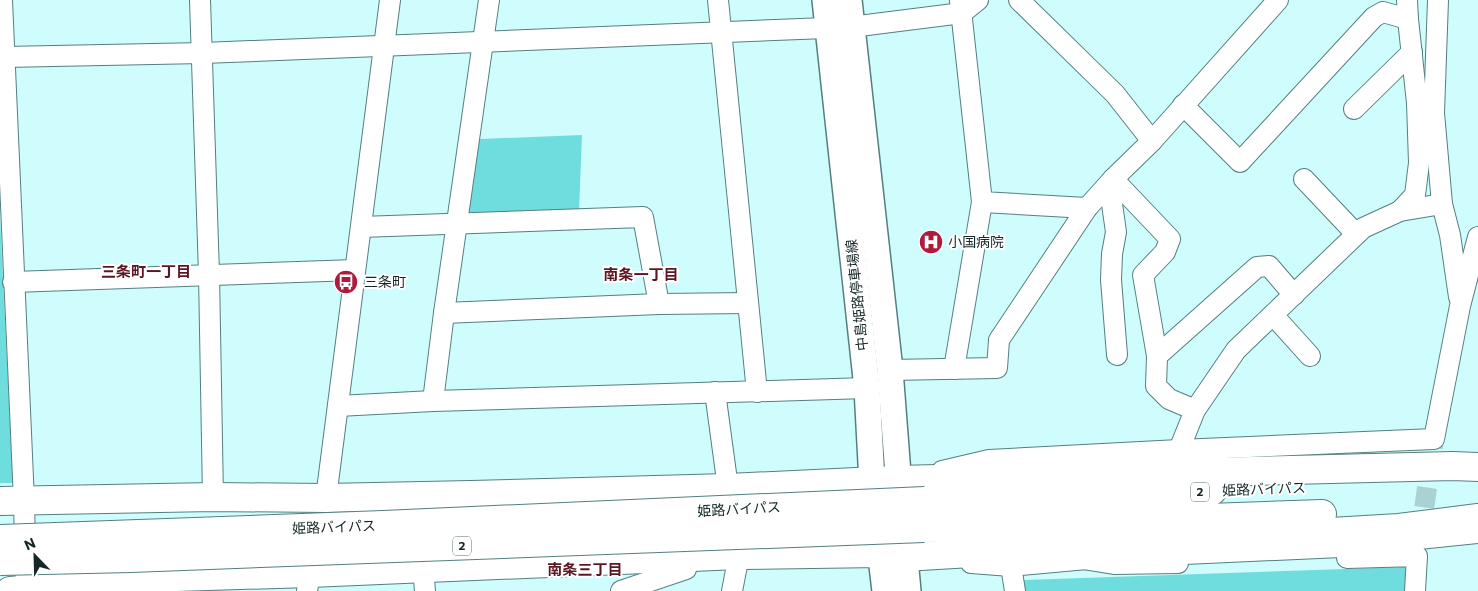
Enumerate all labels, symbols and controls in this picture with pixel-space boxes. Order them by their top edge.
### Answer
hospital icon: 小国病院 [918,229,944,255]
place label: 小国病院 [948,233,1004,250]
street label: 中島姫路停車場線 [842,238,871,352]
district label: 三条町一丁目 [101,262,191,280]
district label: 南条一丁目 [603,265,679,283]
bus stop icon: 三条町 [333,269,359,295]
place label: 三条町 [364,273,406,290]
street label: 姫路バイパス [1222,479,1306,498]
road number: 2 [1191,482,1209,502]
street label: 姫路バイパス [697,498,781,519]
street label: 姫路バイパス [292,517,376,536]
north arrow [10,531,60,581]
text: N [22,534,38,553]
road number: 2 [453,536,471,556]
district label: 南条三丁目 [547,560,623,578]

